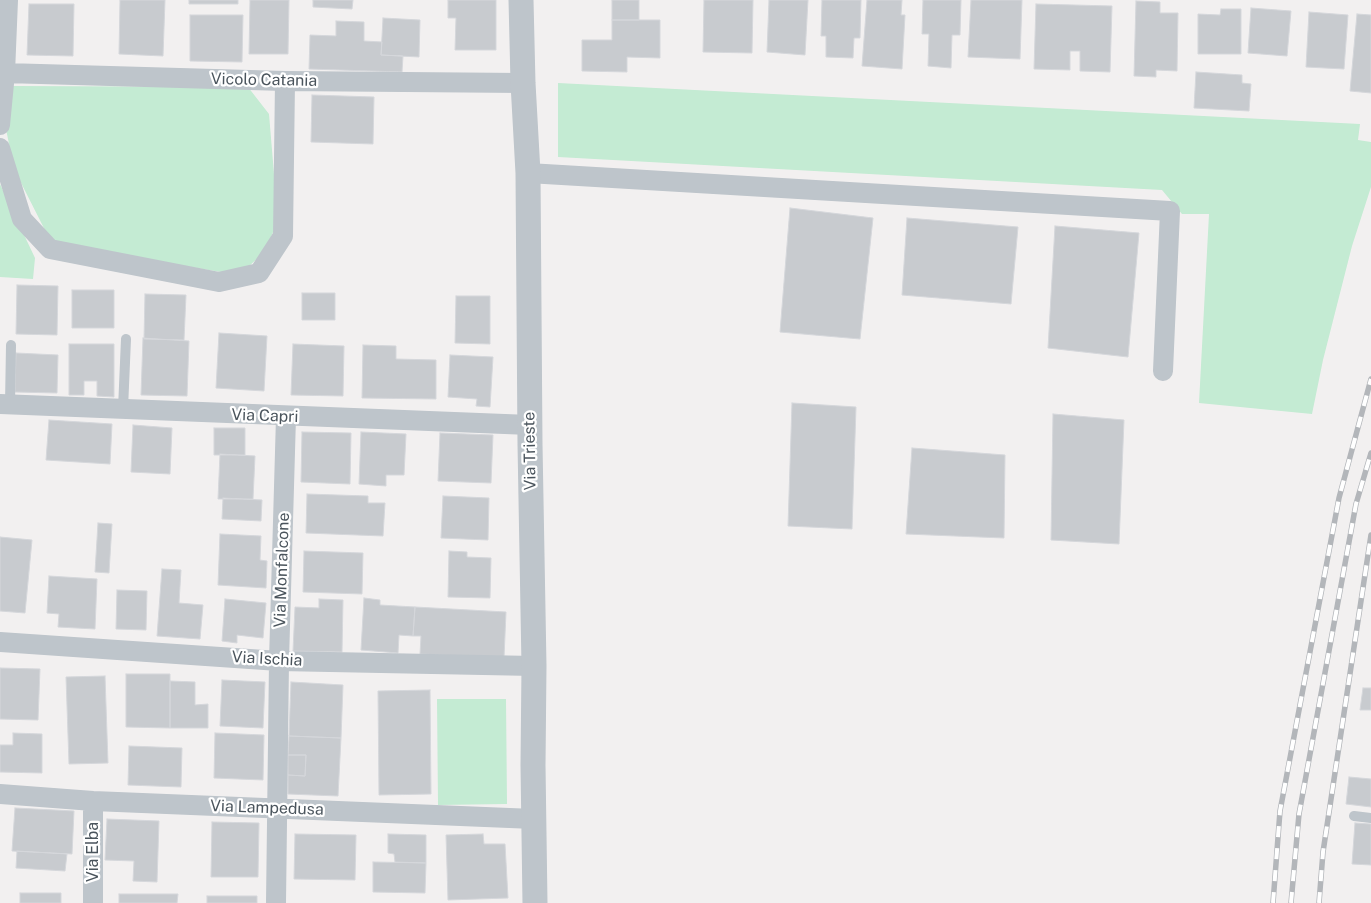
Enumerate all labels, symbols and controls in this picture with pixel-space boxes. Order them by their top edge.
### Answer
street label: Vicolo Catania [211,69,317,91]
street label: Via Capri [231,405,299,427]
street label: Via Trieste [520,412,540,490]
street label: Via Monfalcone [270,512,294,628]
street label: Via Ischia [231,648,303,670]
street label: Via Lampedusa [210,796,324,820]
street label: Via Elba [83,822,103,882]

